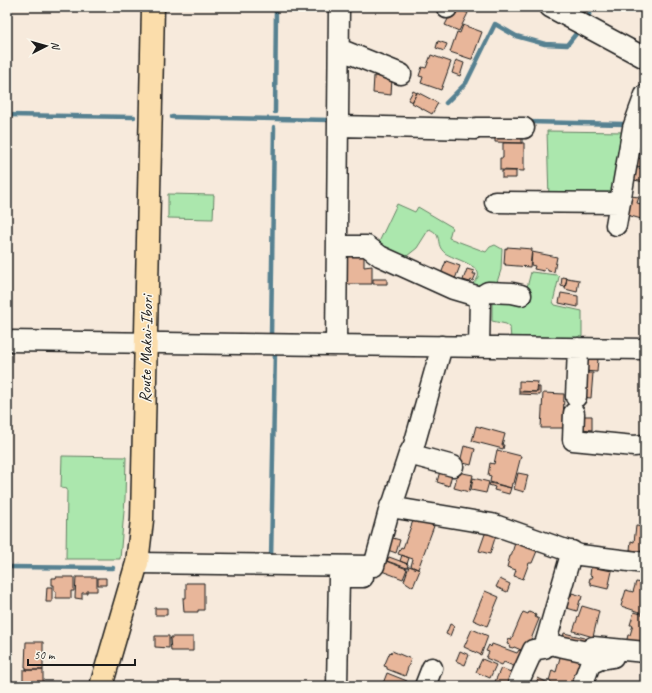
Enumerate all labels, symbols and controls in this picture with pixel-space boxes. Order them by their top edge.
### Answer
north arrow [26,26,66,66]
text: N [49,41,63,51]
street label: Route Makai-Ibori [135,293,157,403]
scale bar [28,641,135,667]
text: 50 m [34,647,56,663]

